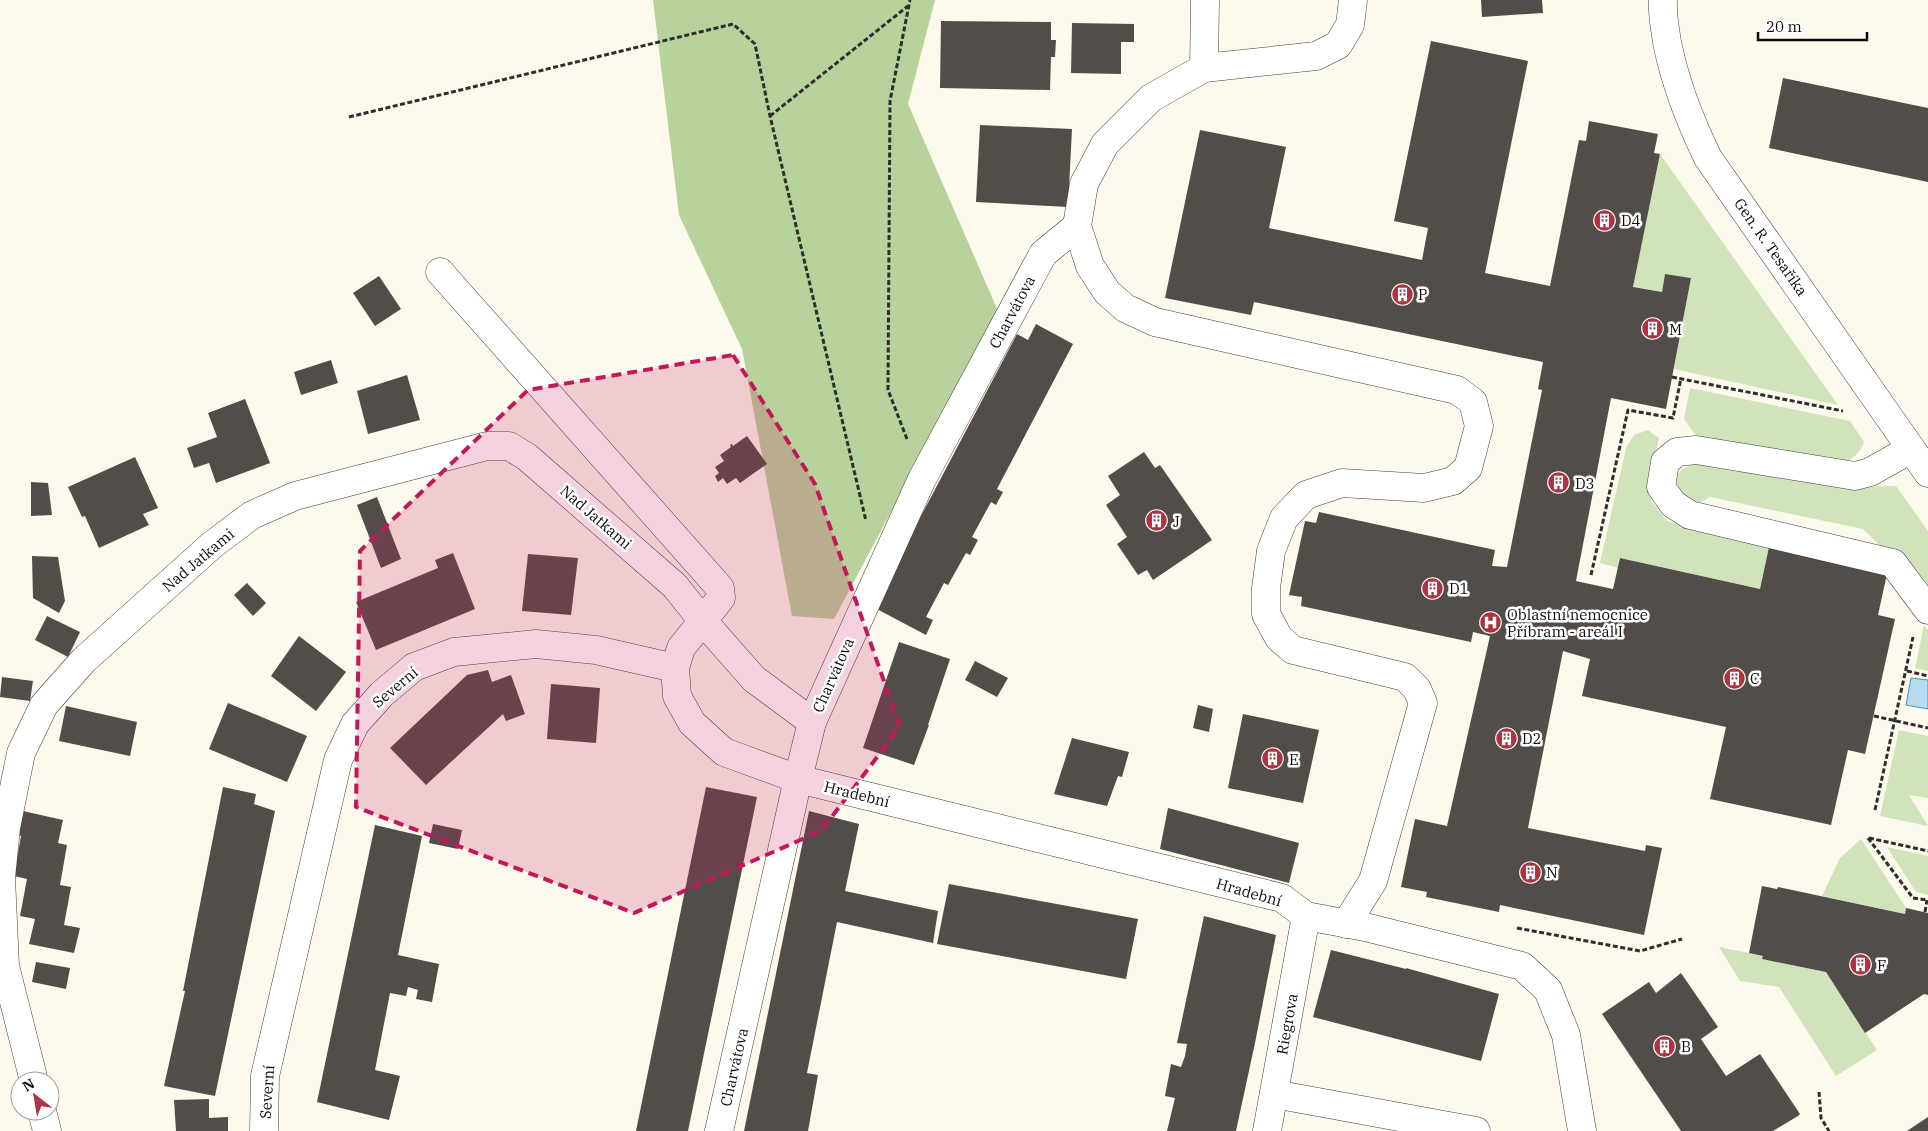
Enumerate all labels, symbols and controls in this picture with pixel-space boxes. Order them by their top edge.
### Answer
scale bar [1758,10,1867,42]
text: 20 m [1766,17,1802,36]
street label: Gen. R. Tesaříka [1730,194,1812,300]
building icon: D4 [1593,208,1617,232]
place label: D4 [1621,211,1641,230]
street label: Charvátova [985,272,1039,352]
building icon: P [1390,282,1414,306]
place label: P [1418,285,1427,304]
building icon: M [1641,317,1665,341]
place label: M [1669,320,1682,339]
building icon: D3 [1547,471,1571,495]
place label: D3 [1575,474,1595,493]
street label: Nad Jatkami [556,481,636,553]
building icon: J [1145,509,1169,533]
place label: J [1173,512,1180,531]
street label: Nad Jatkami [158,524,238,596]
building icon: D1 [1421,576,1445,600]
place label: D1 [1449,579,1469,598]
place label: Oblastní nemocnice Příbram - areál I [1507,605,1648,641]
hospital icon: Oblastní nemocnice Příbram - areál I [1479,611,1503,635]
street label: Charvátova [808,635,858,715]
street label: Severní [368,662,422,712]
building icon: C [1722,666,1746,690]
place label: C [1750,669,1760,688]
building icon: D2 [1494,726,1518,750]
place label: D2 [1522,729,1542,748]
building icon: E [1261,747,1285,771]
place label: E [1289,750,1299,769]
street label: Hradební [822,777,892,811]
building icon: N [1518,860,1542,884]
place label: N [1546,863,1558,882]
street label: Hradební [1214,874,1284,910]
building icon: F [1849,953,1873,977]
place label: F [1877,956,1886,975]
street label: Riegrova [1272,992,1302,1056]
street label: Charvátova [716,1026,752,1108]
building icon: B [1653,1034,1677,1058]
place label: B [1681,1037,1691,1056]
street label: Severní [256,1064,278,1119]
north arrow [10,1071,60,1121]
text: N [19,1074,38,1095]

